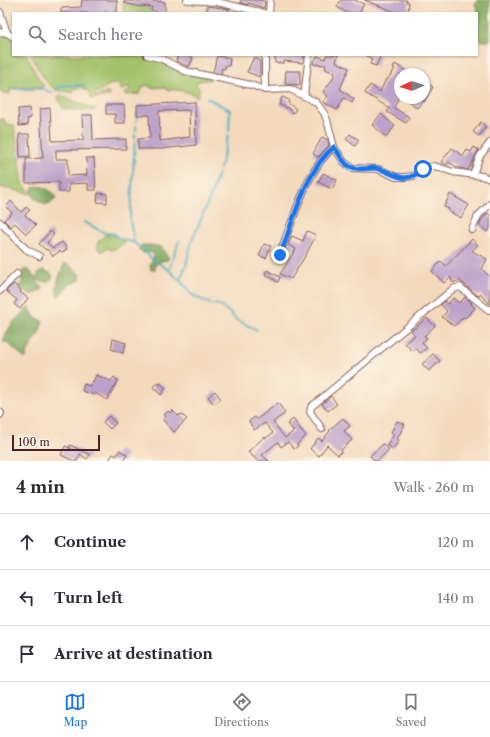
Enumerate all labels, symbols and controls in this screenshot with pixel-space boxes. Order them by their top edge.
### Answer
search box [12,12,478,56]
icon: search [26,23,48,45]
text: Search here [58,25,143,44]
north arrow [394,68,430,104]
route start [414,160,432,178]
route end [271,246,289,264]
scale bar [12,433,100,452]
text: 100 m [18,435,50,449]
text: 4 min [16,477,65,497]
text: Walk · 260 m [393,479,474,495]
icon: ahead [16,531,38,553]
text: Continue [54,532,126,551]
text: 120 m [437,534,474,550]
icon: left [16,587,38,609]
text: Turn left [54,588,123,607]
text: 140 m [437,590,474,606]
icon: arrive [16,643,38,665]
text: Arrive at destination [54,644,213,663]
tab: Map [64,691,87,729]
tab: Directions [214,691,269,729]
tab: Saved [396,691,426,729]

